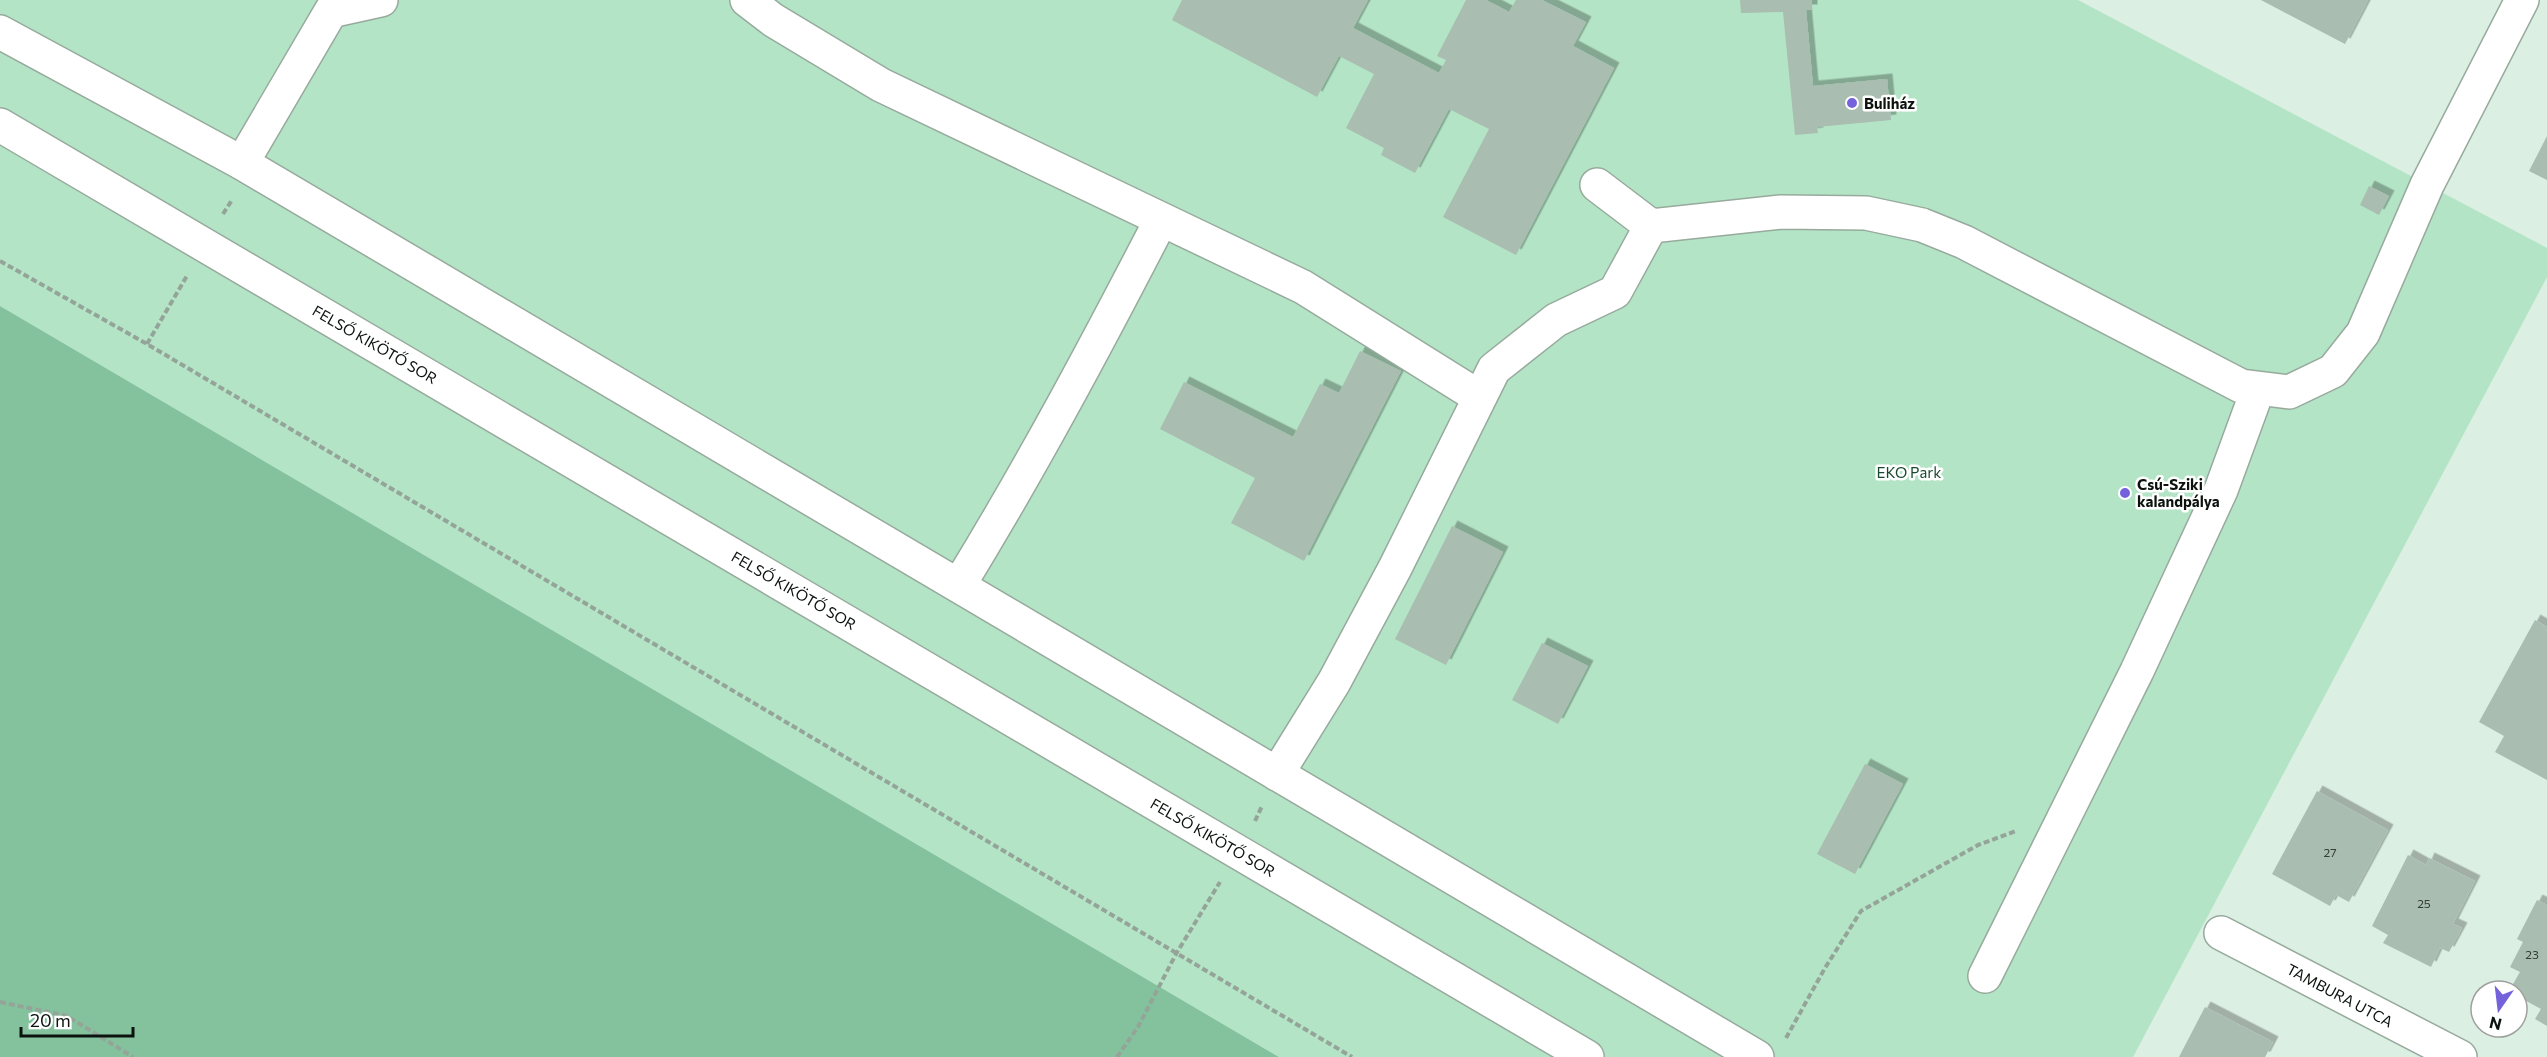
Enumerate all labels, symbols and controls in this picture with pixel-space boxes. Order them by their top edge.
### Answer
place label: Buliház [1864,94,1915,112]
marker: Buliház [1845,96,1859,110]
street label: FELSŐ KIKÖTŐ SOR [309,300,441,387]
park label: EKO Park [1877,463,1941,481]
place label: Csú-Sziki kalandpálya [2137,475,2220,510]
marker: Csú-Sziki kalandpálya [2118,486,2132,500]
street label: FELSŐ KIKÖTŐ SOR [728,546,860,633]
street label: FELSŐ KIKÖTŐ SOR [1147,793,1279,880]
house number: 27 [2324,845,2336,859]
house number: 25 [2417,896,2431,910]
house number: 23 [2525,947,2539,961]
street label: TAMBURA UTCA [2284,959,2396,1031]
north arrow [2469,979,2529,1039]
scale bar [21,1000,134,1038]
text: 20 m [30,1009,71,1031]
text: N [2487,1013,2503,1035]

